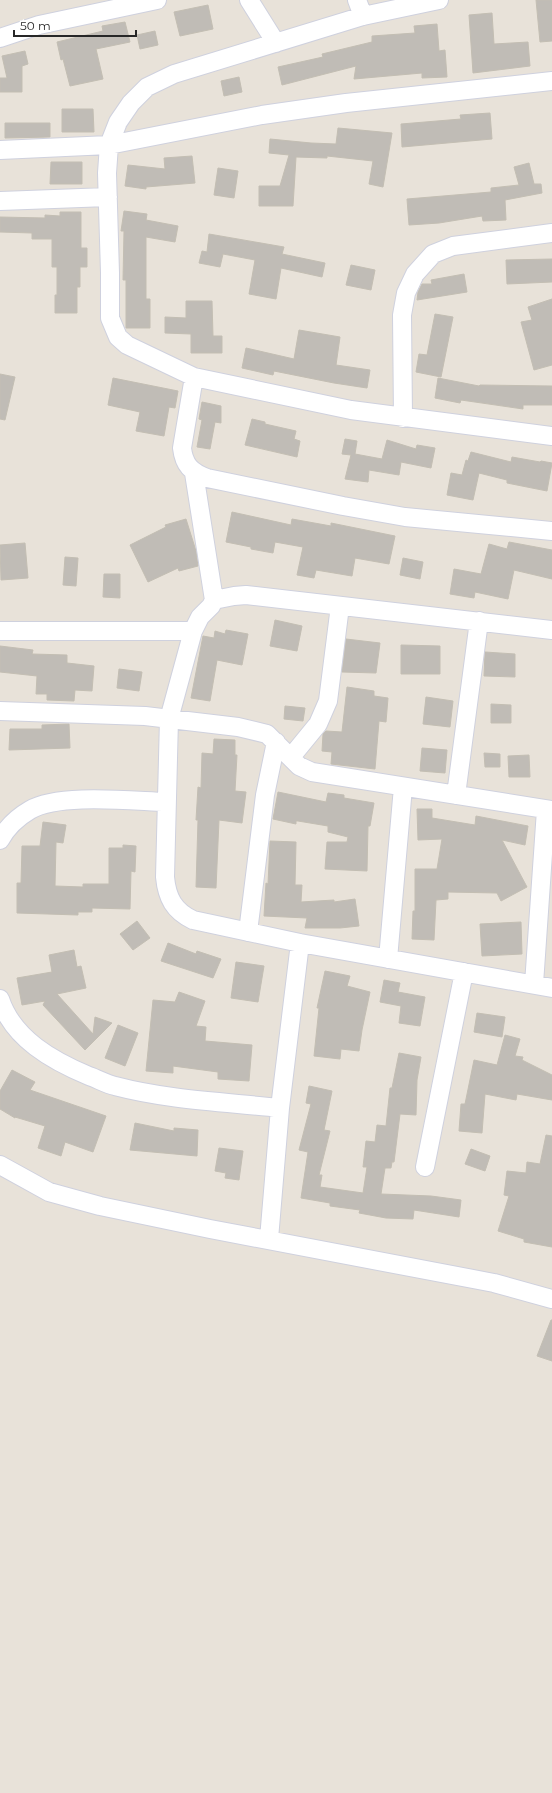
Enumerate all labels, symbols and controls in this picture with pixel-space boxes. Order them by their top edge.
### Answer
scale bar [14,12,136,38]
text: 50 m [20,18,51,33]

